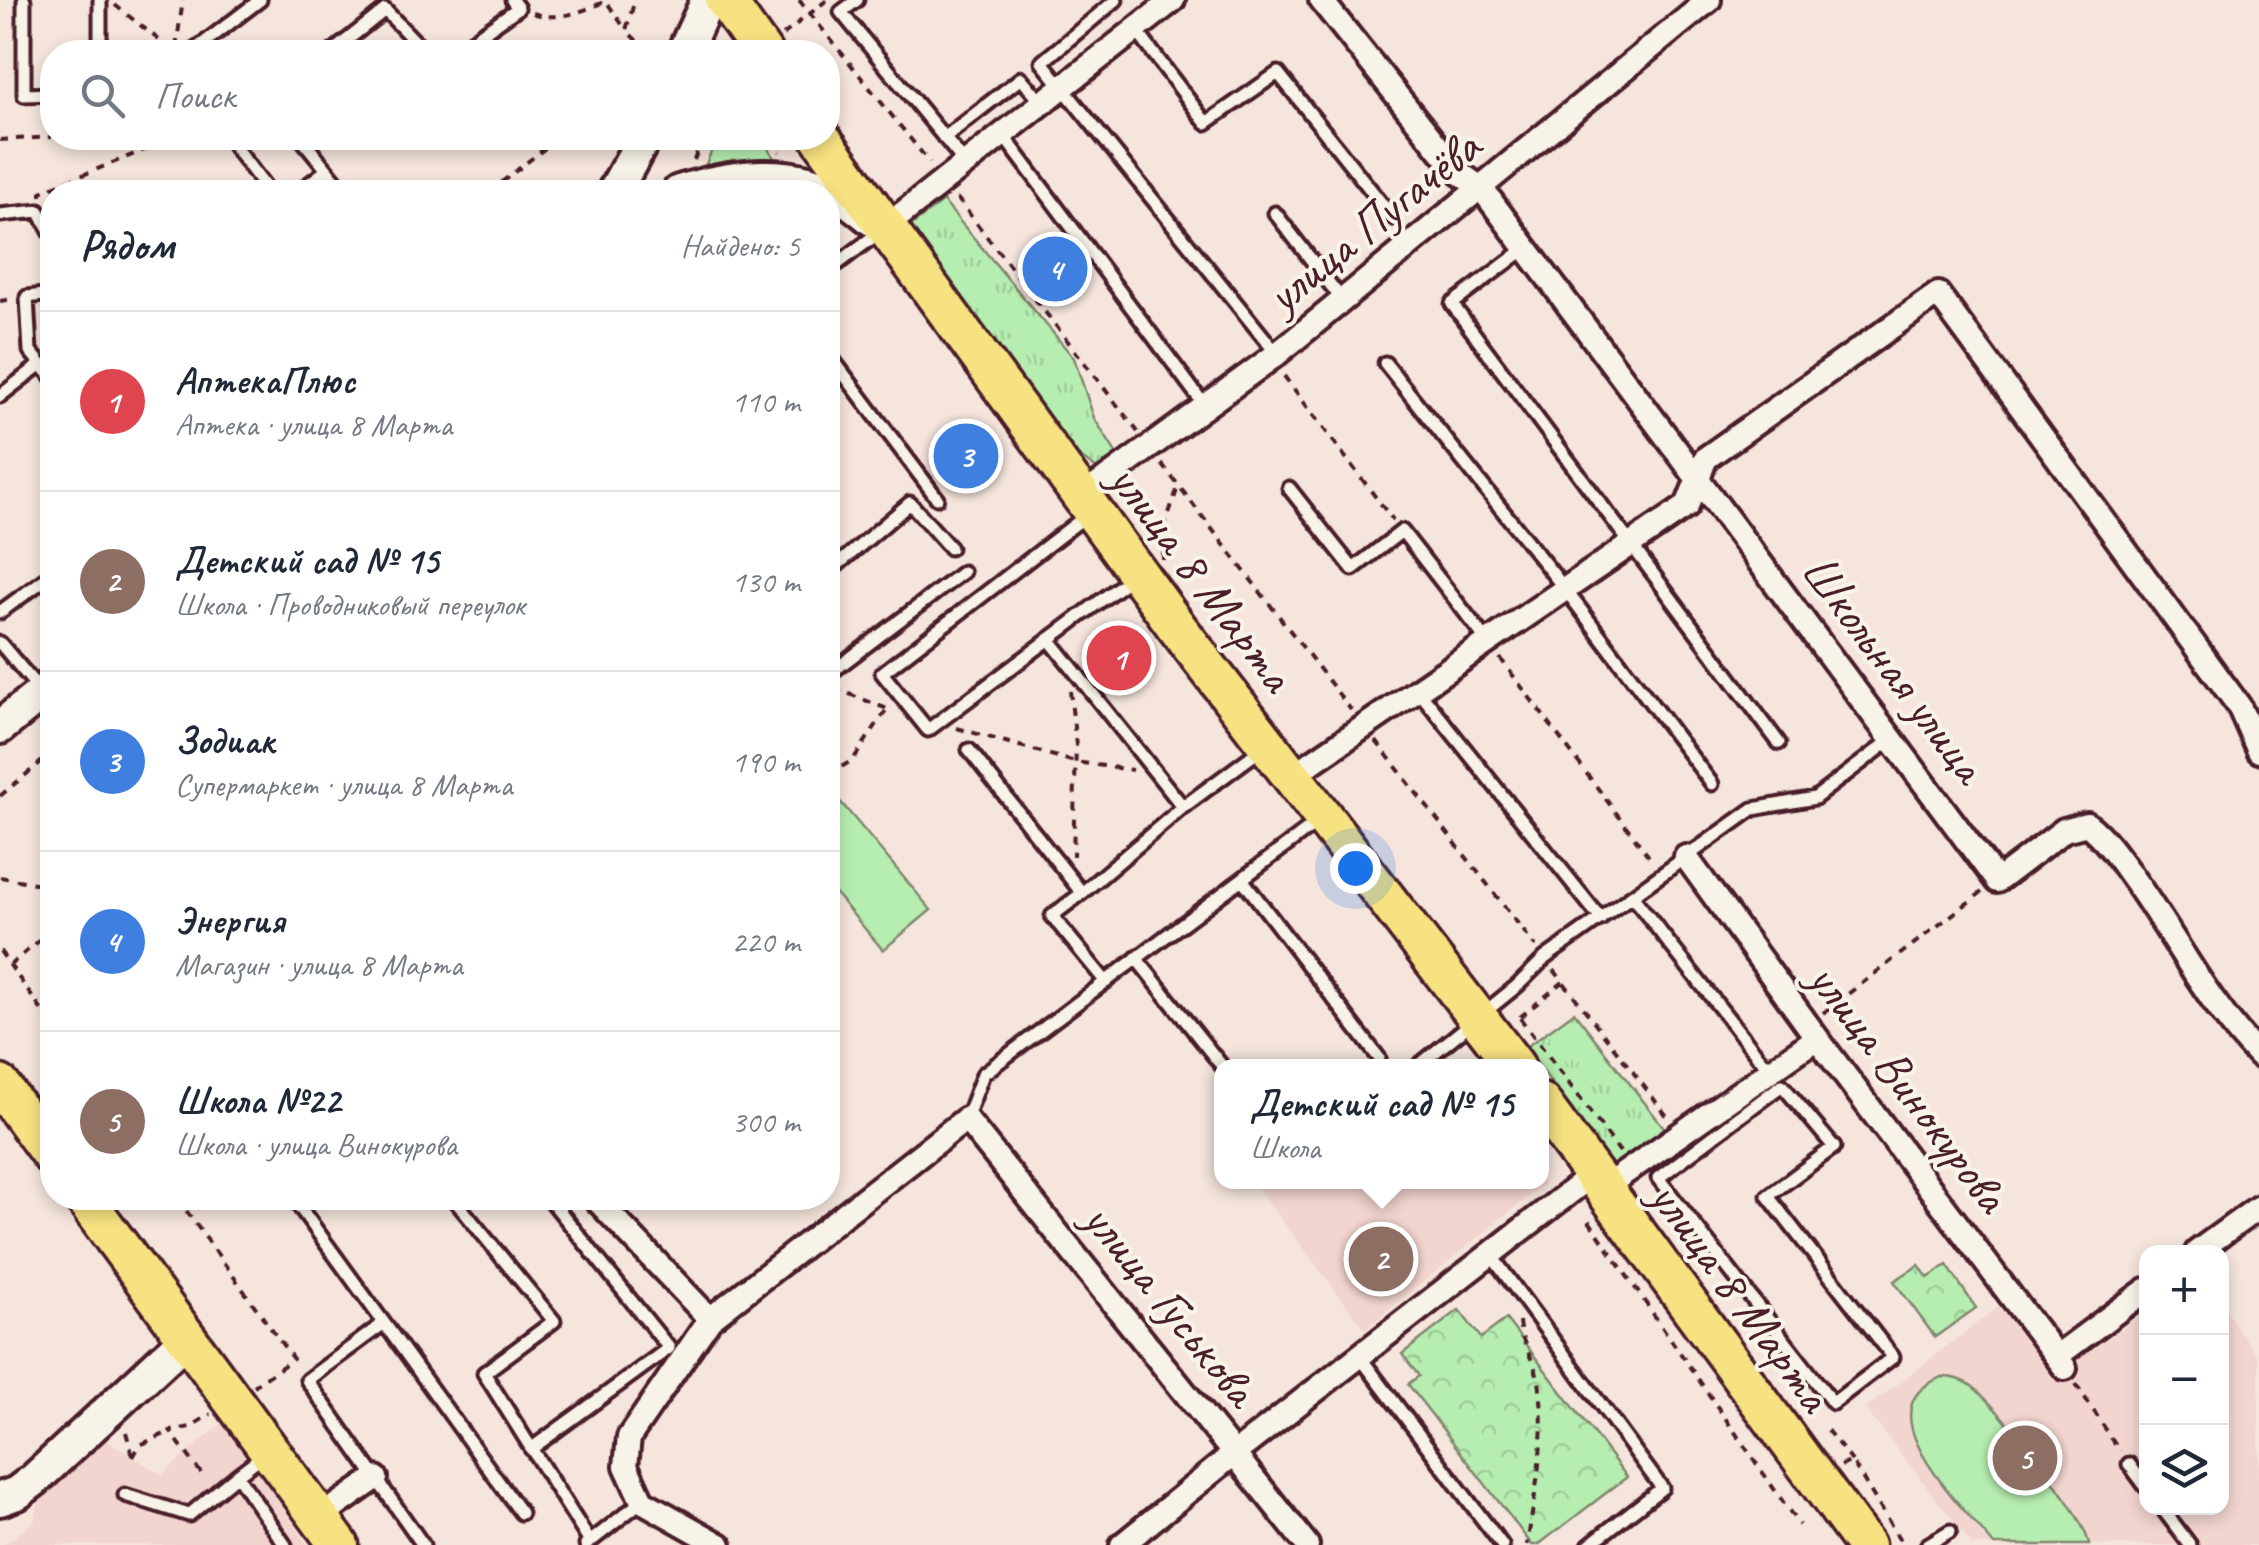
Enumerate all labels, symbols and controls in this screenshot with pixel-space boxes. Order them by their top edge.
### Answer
search box [40,40,840,150]
icon: search [75,68,130,123]
text: Поиск [155,72,235,119]
street label: улица Пугачёва [1250,113,1496,329]
text: Рядом [80,219,174,272]
text: Найдено: 5 [681,225,800,266]
pin: 4 [1022,232,1088,306]
text: АптекаПлюс [175,357,355,404]
text: 1 [105,381,120,422]
text: 110 m [731,381,800,422]
text: Аптека · улица 8 Марта [175,404,452,445]
pin: 3 [934,418,998,494]
street label: улица 8 Марта [1094,448,1310,706]
text: Детский сад № 15 [175,537,439,584]
street label: Школьная улица [1787,541,2003,798]
text: 2 [105,561,120,602]
text: 130 m [731,561,800,602]
text: Школа · Проводниковый переулок [175,584,525,625]
pin: 1 [1086,620,1152,696]
text: Зодиак [175,717,275,764]
text: 3 [105,741,120,782]
text: 190 m [731,741,800,782]
text: Супермаркет · улица 8 Марта [175,764,512,805]
your location [1330,843,1381,894]
text: Энергия [175,897,285,944]
text: 4 [105,921,120,962]
text: 220 m [731,921,800,962]
text: Магазин · улица 8 Марта [175,944,463,985]
street label: улица Винокурова [1793,947,2025,1227]
popup [1214,1059,1549,1189]
text: Школа №22 [175,1077,340,1124]
text: Детский сад № 15 [1250,1080,1513,1127]
text: 5 [106,1101,119,1142]
text: 300 m [731,1101,800,1142]
text: Школа · улица Винокурова [175,1124,457,1165]
text: Школа [1250,1127,1320,1168]
street label: улица 8 Марта [1634,1166,1847,1426]
street label: улица Гуськова [1068,1187,1275,1422]
pin: 2 [1348,1222,1414,1296]
map controls [2139,1245,2229,1515]
button: + [2139,1245,2229,1335]
button: − [2139,1335,2229,1425]
pin: 5 [1992,1420,2058,1496]
button: layers [2139,1425,2229,1515]

